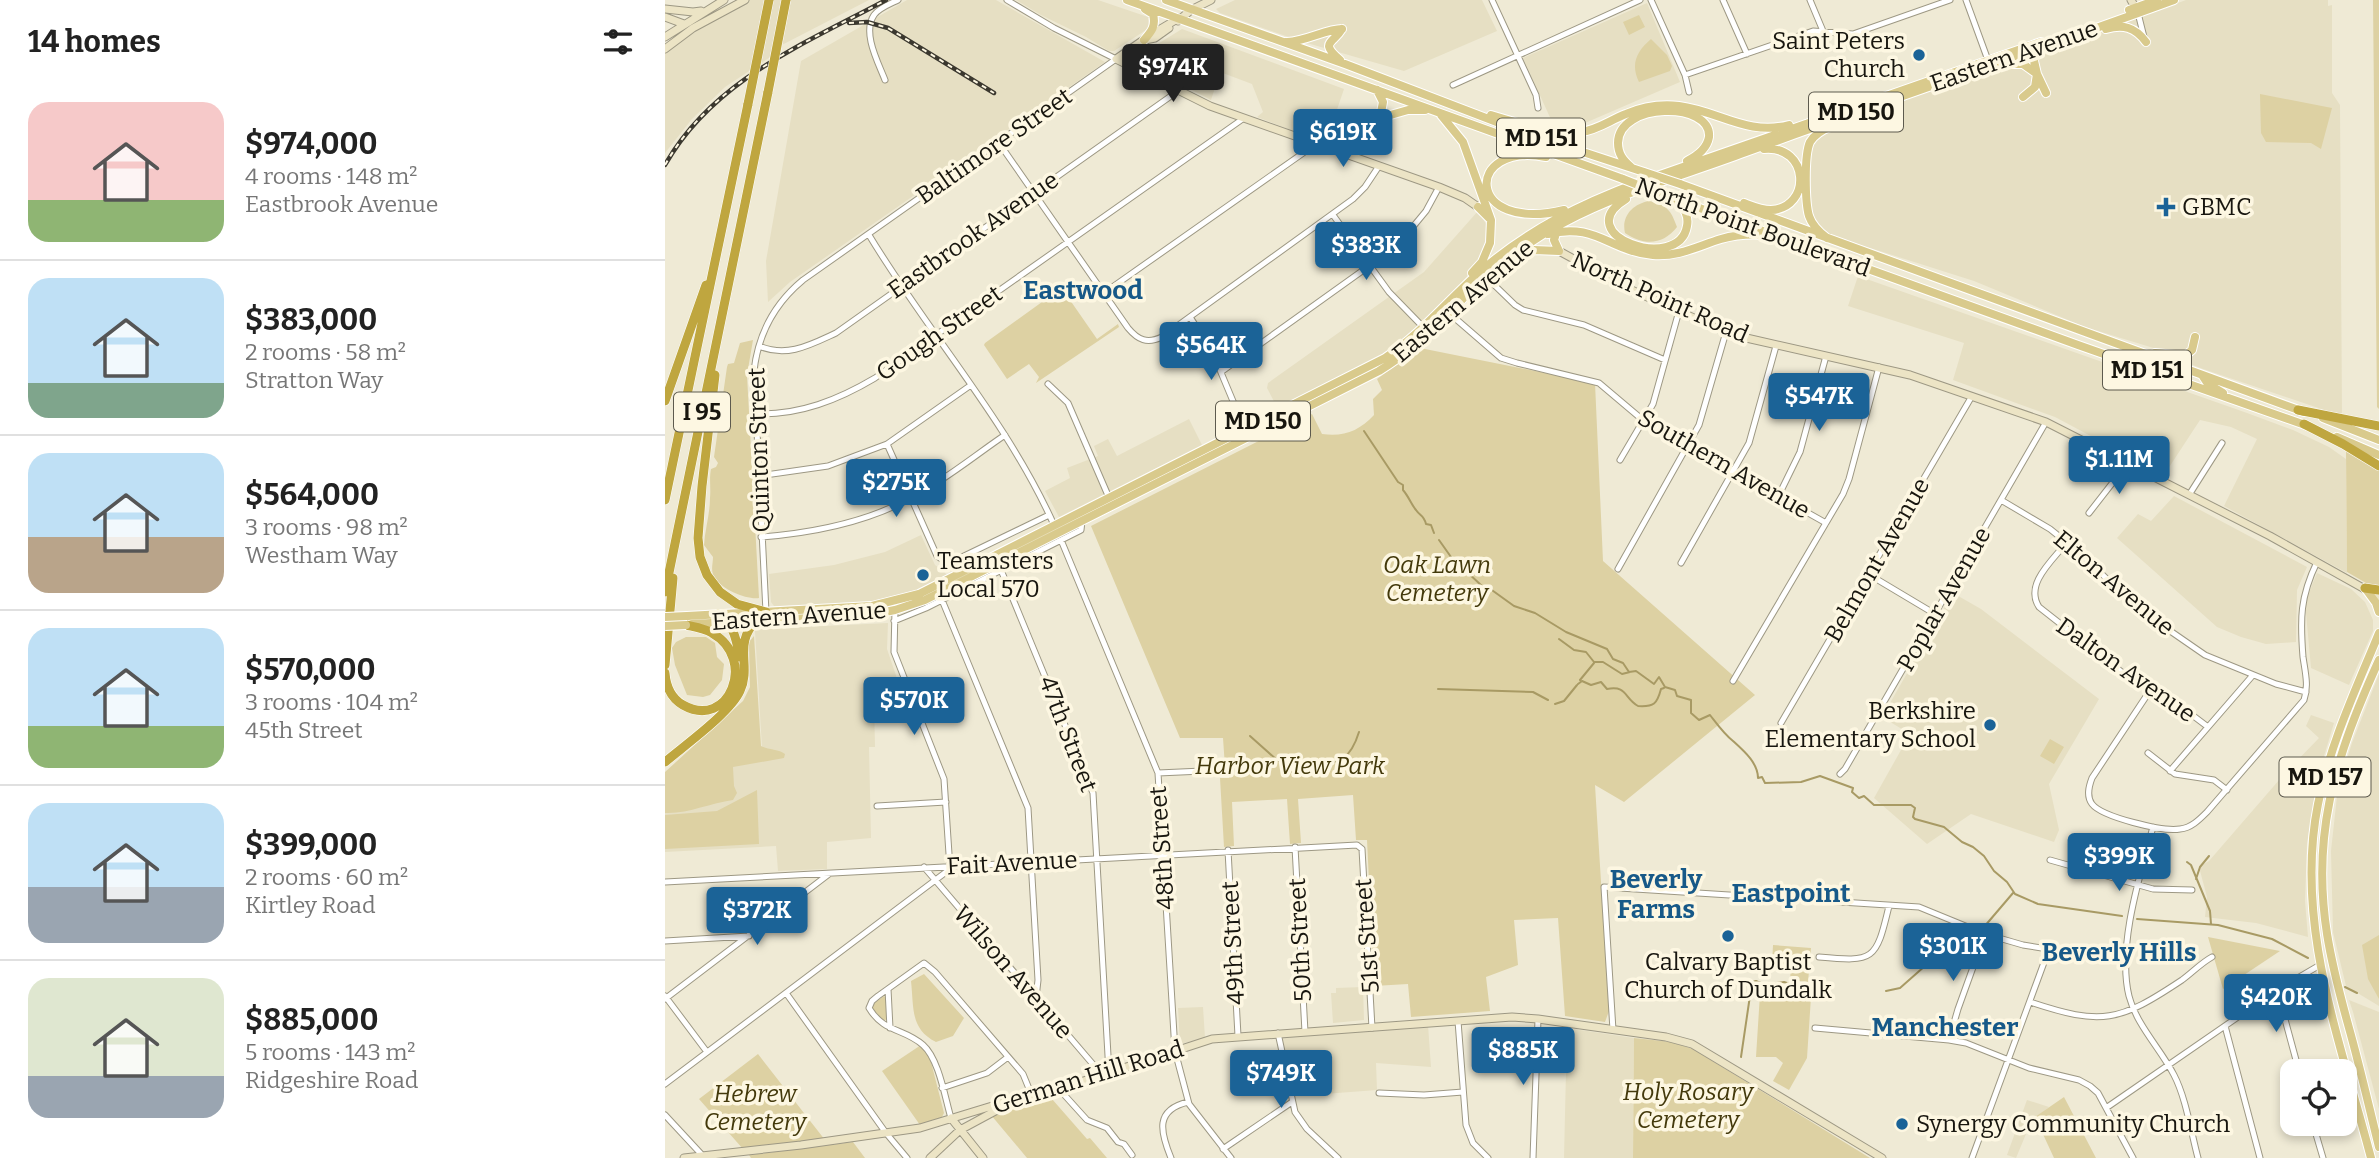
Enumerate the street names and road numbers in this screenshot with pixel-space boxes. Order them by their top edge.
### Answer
street label: Eastern Avenue [1927,14,2101,98]
street label: Baltimore Street [911,82,1077,210]
road number: MD 150 [1809,92,1903,132]
road number: MD 151 [1497,119,1585,158]
street label: Eastbrook Avenue [882,166,1064,304]
street label: North Point Boulevard [1632,171,1874,283]
street label: Eastern Avenue [1387,234,1539,368]
street label: North Point Road [1567,245,1753,349]
street label: Gough Street [871,279,1007,387]
road number: MD 151 [2103,350,2191,390]
street label: Quinton Street [742,367,776,533]
road number: I 95 [674,392,730,432]
road number: MD 150 [1216,402,1310,440]
street label: Southern Avenue [1633,403,1815,525]
street label: Belmont Avenue [1819,473,1935,647]
street label: Poplar Avenue [1891,522,1997,676]
street label: Elton Avenue [2048,525,2180,641]
street label: Eastern Avenue [711,596,887,636]
street label: Dalton Avenue [2051,612,2201,728]
street label: 47th Street [1033,672,1103,796]
road number: MD 157 [2279,758,2371,796]
street label: 48th Street [1144,785,1180,911]
street label: Fait Avenue [946,846,1078,880]
street label: 50th Street [1283,877,1317,1003]
street label: 51st Street [1349,877,1385,994]
street label: 49th Street [1216,880,1250,1006]
street label: Wilson Avenue [948,900,1078,1044]
street label: German Hill Road [989,1035,1187,1119]

